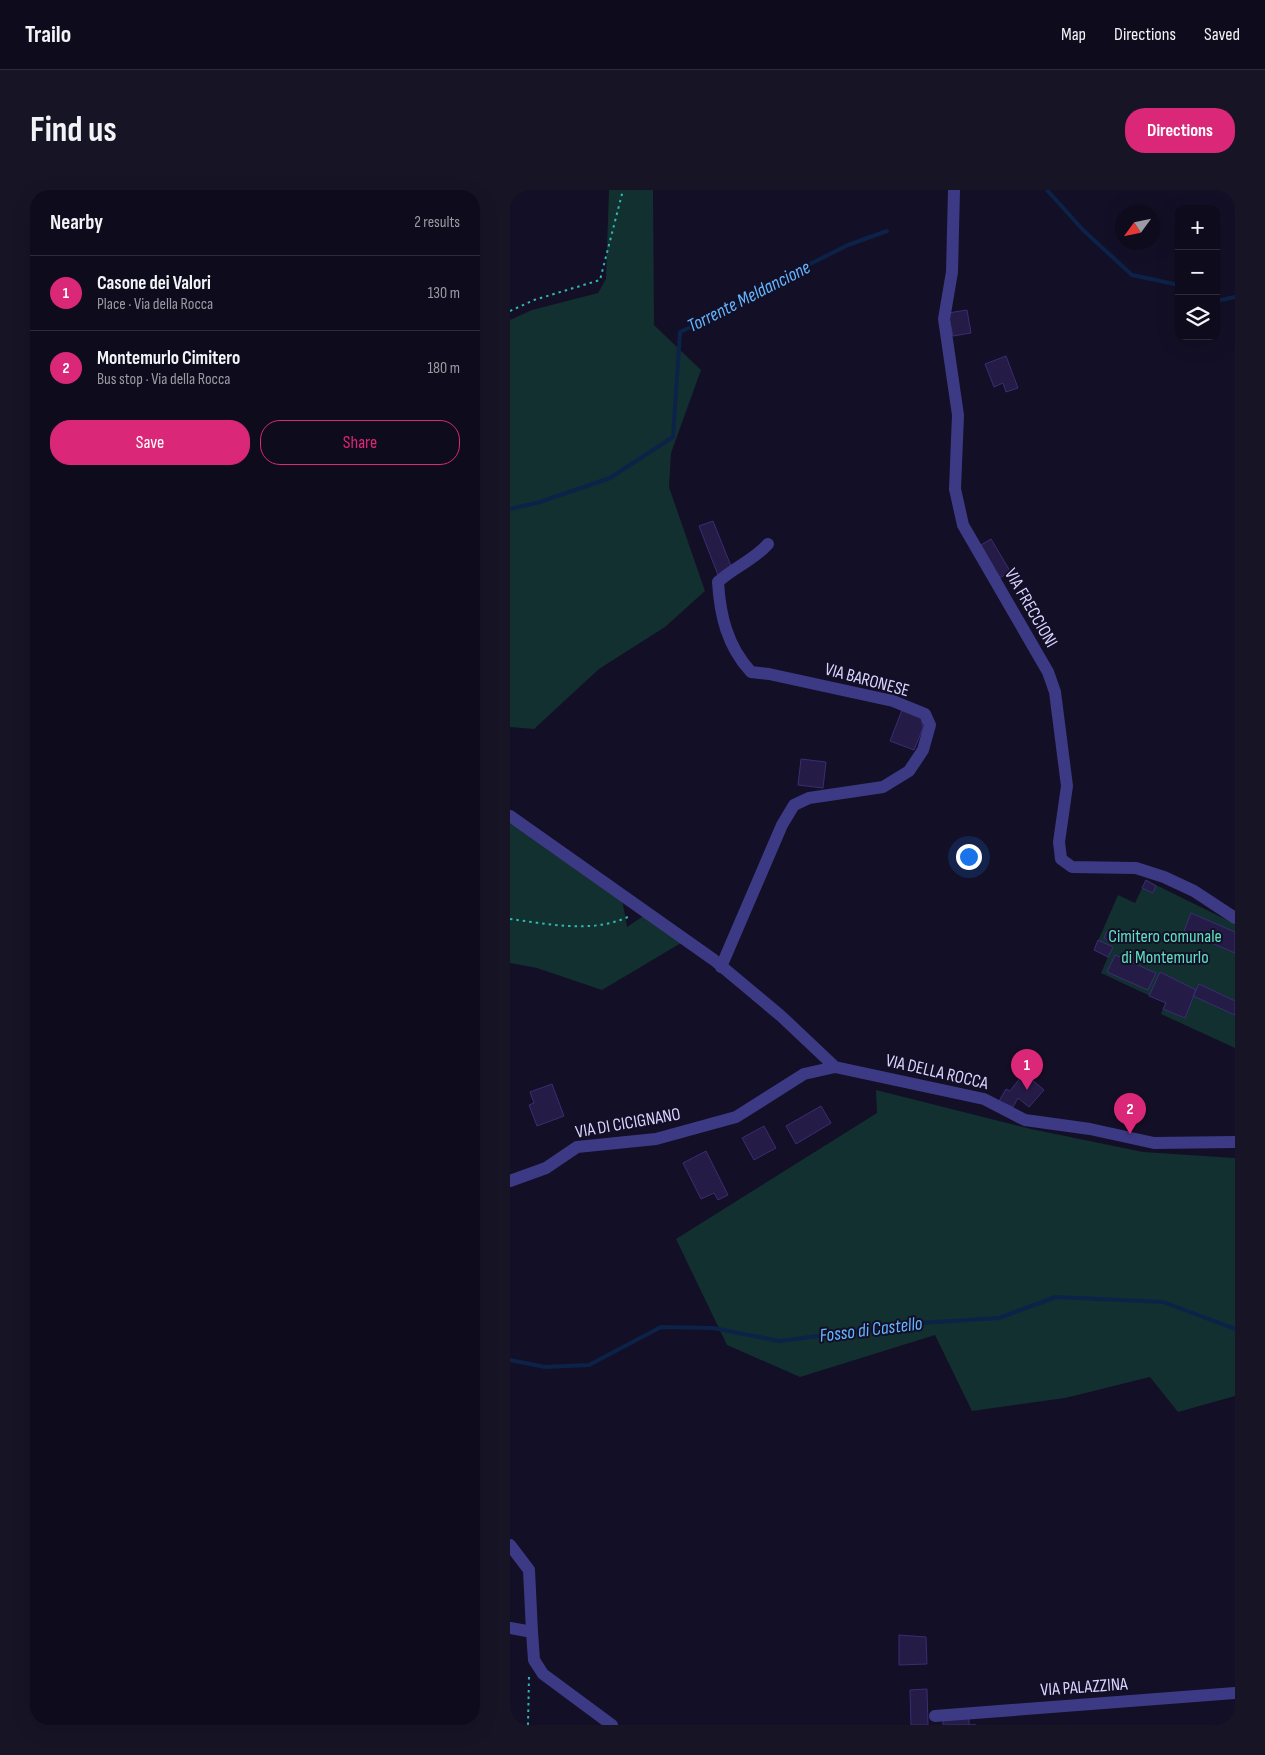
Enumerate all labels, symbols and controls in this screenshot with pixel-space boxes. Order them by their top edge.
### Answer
text: Trailo [25,20,71,49]
text: Map [1061,24,1086,45]
text: Directions [1114,24,1176,45]
text: Saved [1204,24,1240,45]
button: Directions [1125,108,1235,153]
text: Find us [30,109,117,152]
north arrow [1115,205,1160,250]
map controls [1175,205,1220,340]
button: + [1175,205,1220,250]
text: Nearby [50,210,103,235]
text: 2 results [414,213,460,232]
button: − [1175,250,1220,295]
water label: Torrente Meldancione [684,256,815,338]
text: Casone dei Valori [97,272,211,295]
text: 1 [63,284,69,303]
text: 130 m [428,284,460,303]
text: Place · Via della Rocca [97,295,213,314]
button: layers [1175,295,1220,340]
text: Montemurlo Cimitero [97,347,240,370]
text: 2 [62,359,70,378]
text: 180 m [427,359,460,378]
text: Bus stop · Via della Rocca [97,370,230,389]
button: Save [50,420,250,465]
button: Share [260,420,460,465]
street label: VIA FRECCIONI [1000,565,1062,651]
street label: VIA BARONESE [822,659,912,701]
your location [956,844,982,870]
park label: Cimitero comunale di Montemurlo [1108,926,1222,968]
pin: 1 [1011,1049,1043,1090]
street label: VIA DELLA ROCCA [884,1050,991,1094]
pin: 2 [1114,1093,1146,1134]
street label: VIA DI CICIGNANO [574,1103,682,1143]
water label: Fosso di Castello [818,1312,924,1348]
street label: VIA PALAZZINA [1040,1673,1129,1701]

